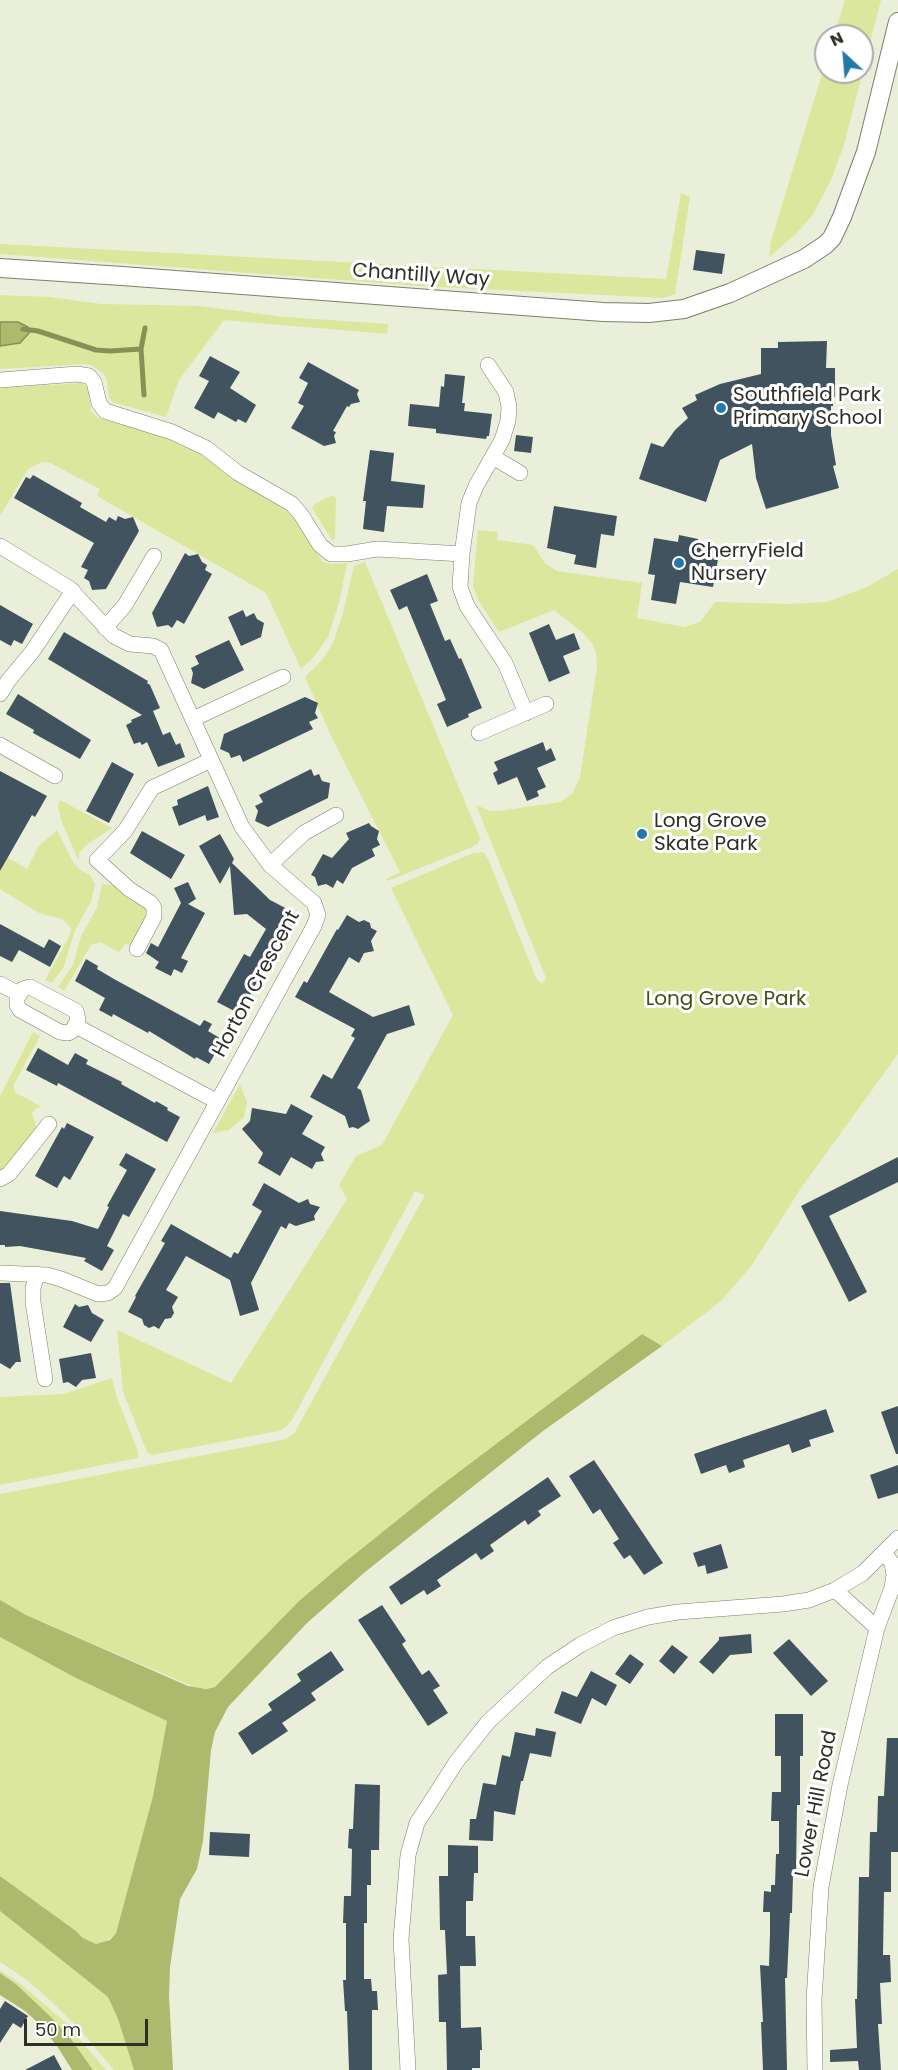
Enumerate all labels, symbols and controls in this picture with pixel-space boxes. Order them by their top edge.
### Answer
north arrow [814,24,874,84]
text: N [826,26,847,52]
street label: Chantilly Way [352,259,490,293]
place label: Southfield Park Primary School [733,384,882,431]
marker: Southfield Park Primary School [714,401,728,415]
place label: CherryField Nursery [691,540,804,587]
marker: CherryField Nursery [672,556,686,570]
place label: Long Grove Skate Park [654,810,767,857]
marker: Long Grove Skate Park [635,827,649,841]
street label: Horton Crescent [208,907,306,1061]
park label: Long Grove Park [646,988,806,1012]
street label: Lower Hill Road [791,1729,843,1879]
scale bar [27,2007,152,2045]
text: 50 m [35,2017,81,2042]

